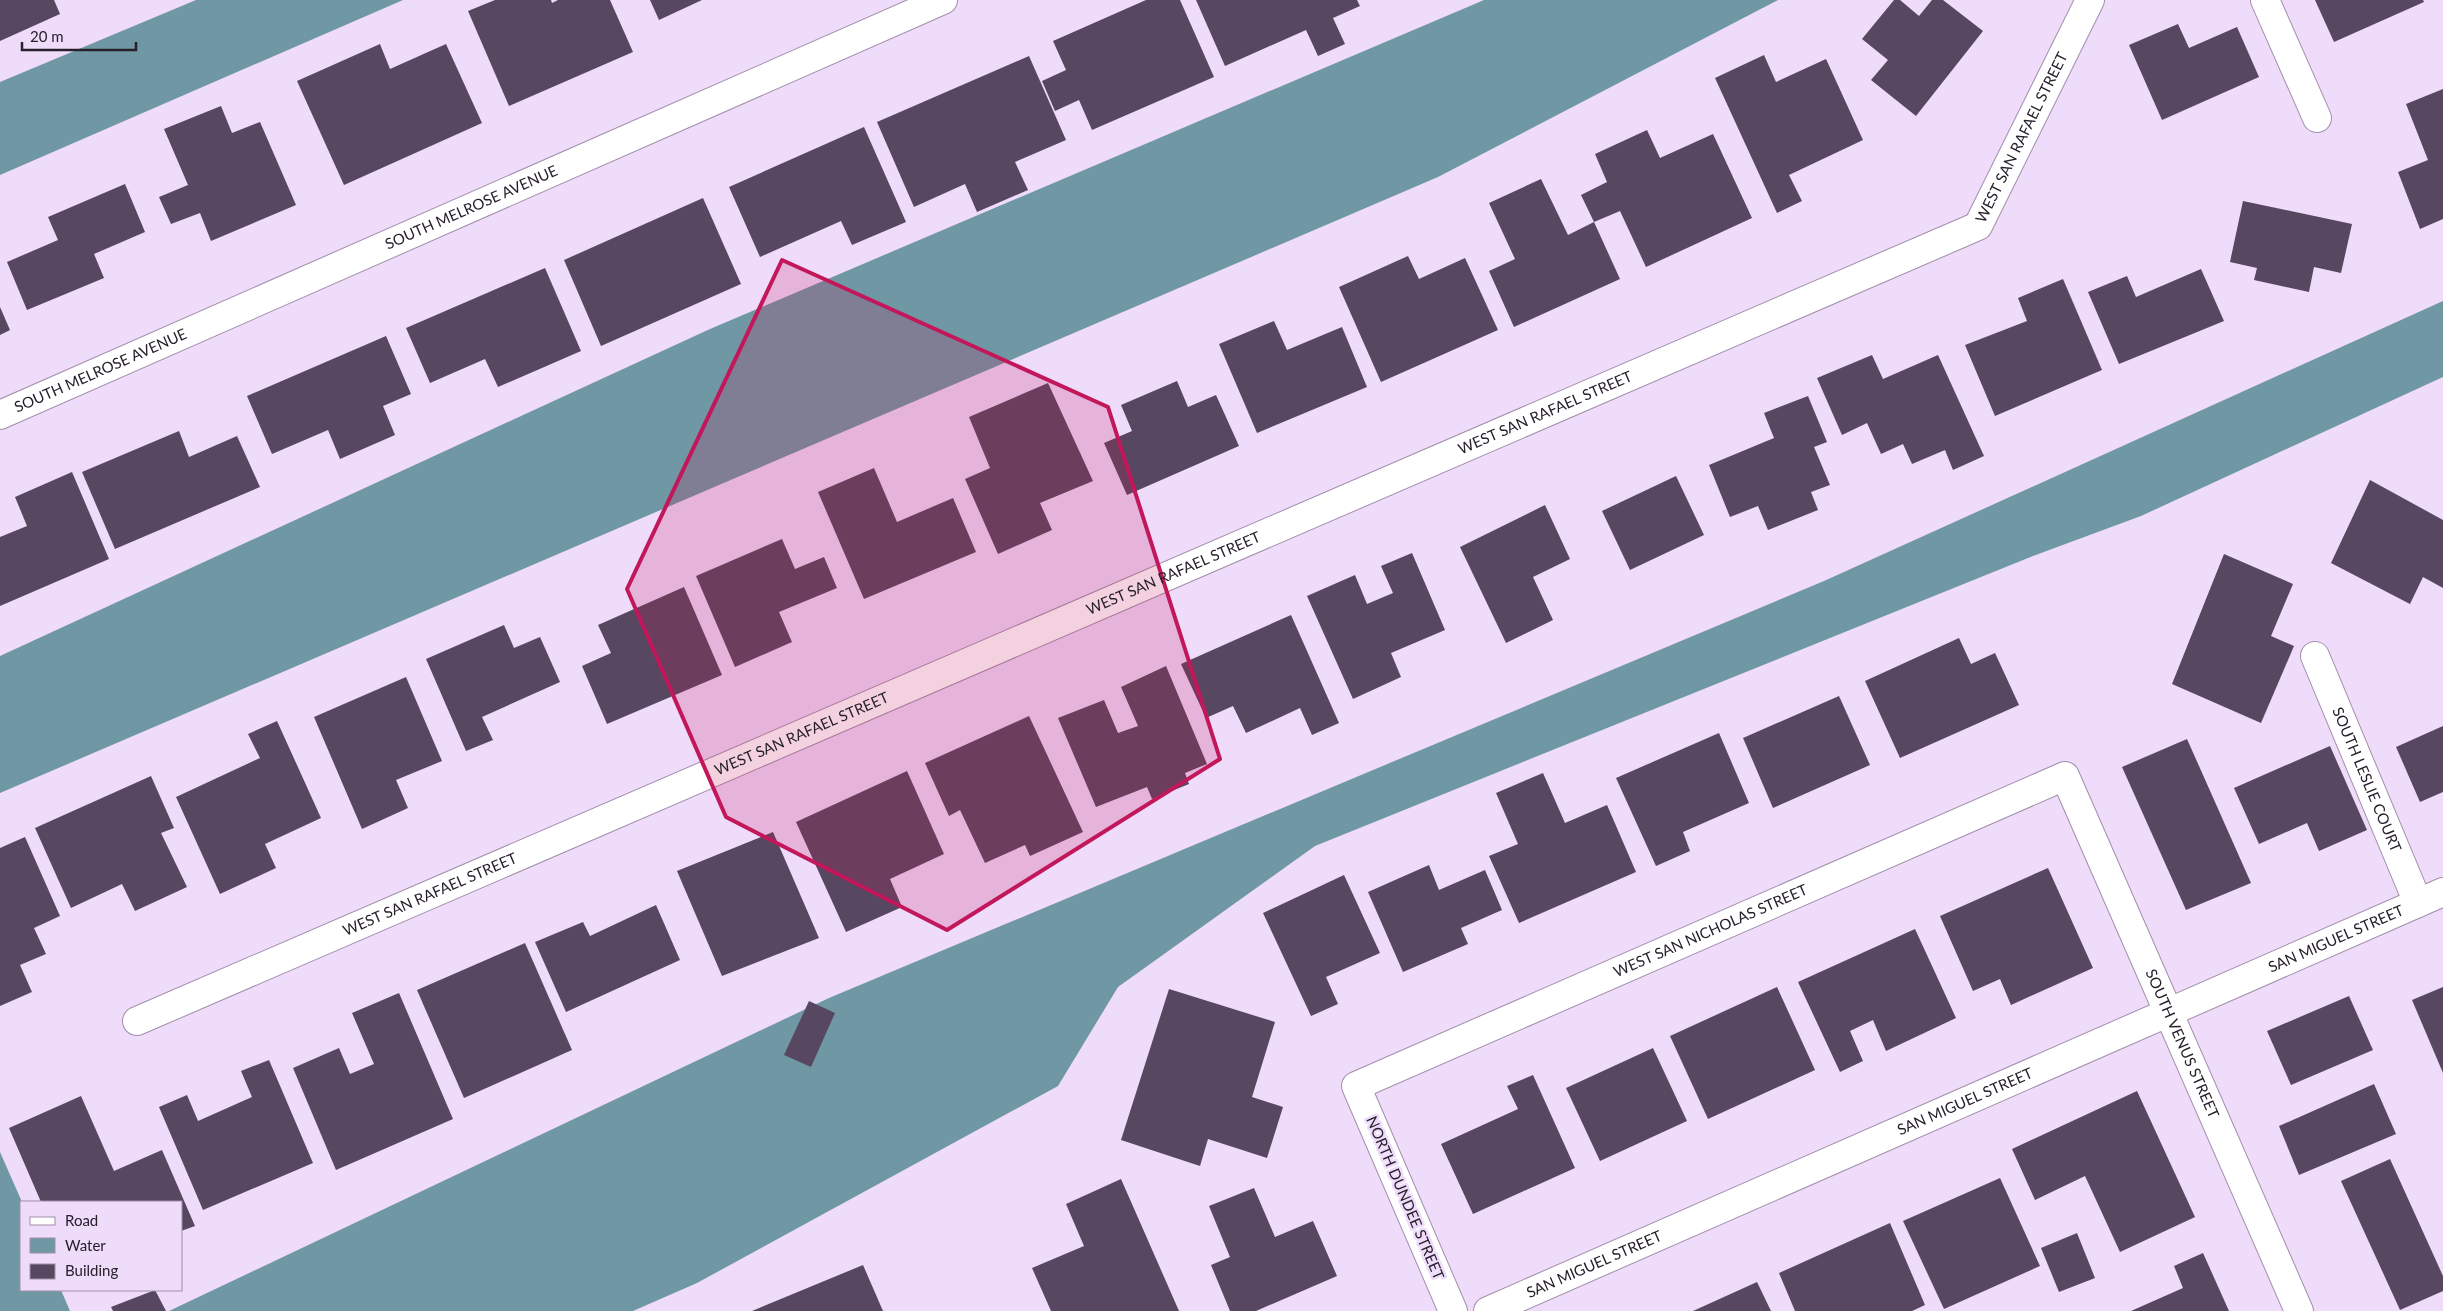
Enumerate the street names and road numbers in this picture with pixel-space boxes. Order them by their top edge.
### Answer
street label: WEST SAN RAFAEL STREET [1971,49,2071,225]
street label: SOUTH MELROSE AVENUE [382,161,560,252]
street label: SOUTH MELROSE AVENUE [11,324,189,416]
street label: WEST SAN RAFAEL STREET [1455,366,1635,457]
street label: WEST SAN RAFAEL STREET [1083,527,1263,618]
street label: WEST SAN RAFAEL STREET [712,688,891,779]
street label: SOUTH LESLIE COURT [2329,704,2406,854]
street label: WEST SAN RAFAEL STREET [340,848,519,939]
street label: WEST SAN NICHOLAS STREET [1611,880,1810,980]
street label: SAN MIGUEL STREET [2265,900,2406,976]
street label: SOUTH VENUS STREET [2143,966,2224,1121]
street label: SAN MIGUEL STREET [1894,1063,2035,1138]
street label: NORTH DUNDEE STREET [1363,1113,1449,1282]
street label: SAN MIGUEL STREET [1523,1226,1664,1301]

